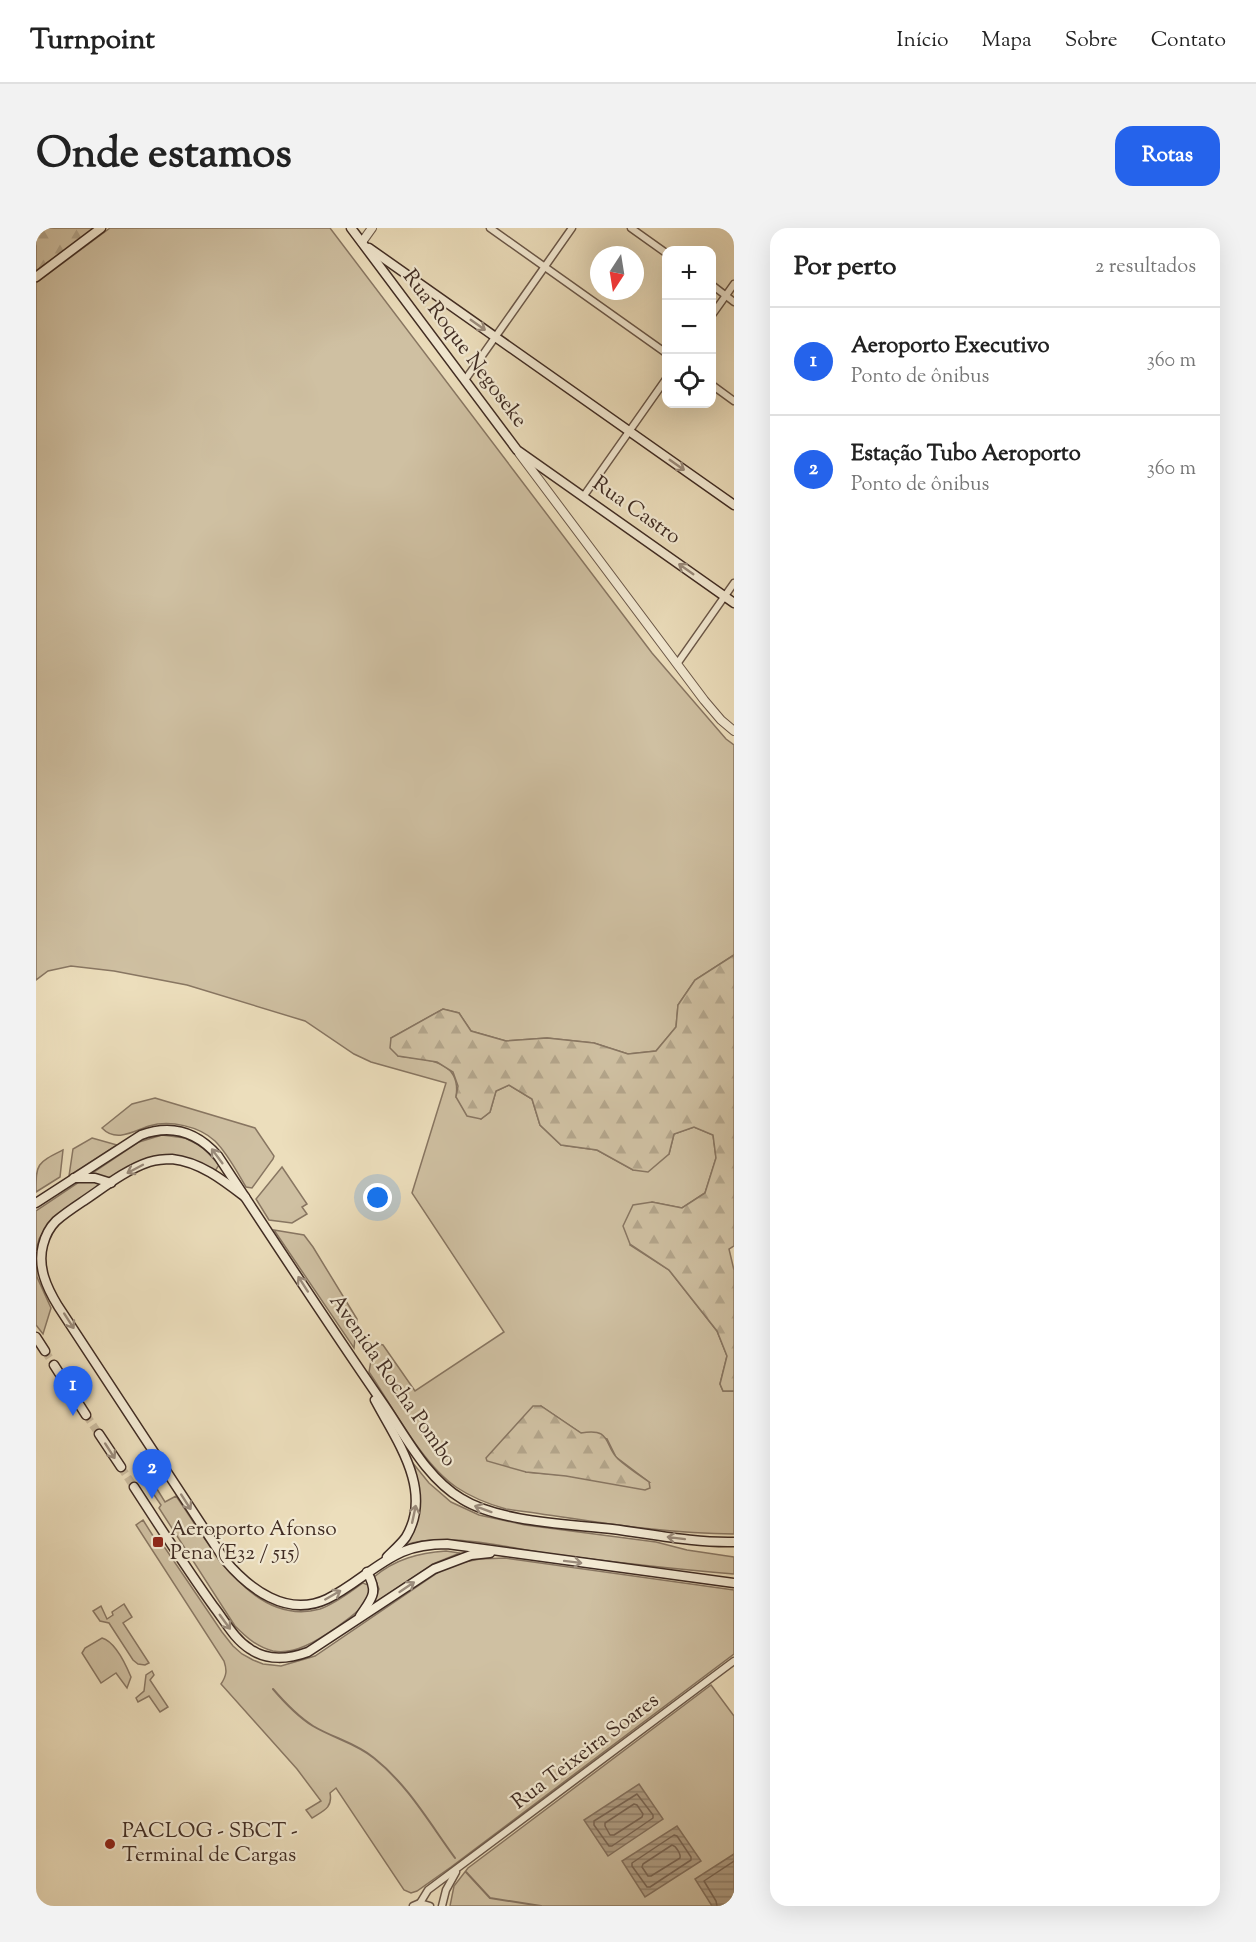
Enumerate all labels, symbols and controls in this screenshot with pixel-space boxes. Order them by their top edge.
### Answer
text: Turnpoint [30,21,155,61]
text: Início [897,26,949,56]
text: Mapa [982,26,1032,56]
text: Sobre [1065,26,1118,56]
text: Contato [1151,26,1226,56]
text: Onde estamos [36,126,292,186]
button: Rotas [1115,126,1220,186]
north arrow [590,246,644,300]
map controls [662,246,716,408]
button: + [662,246,716,300]
text: Por perto [794,249,896,286]
text: 2 resultados [1095,253,1196,282]
street label: Rua Roque Negoseke [394,264,534,434]
button: − [662,300,716,354]
one-way arrow [469,319,486,331]
text: Aeroporto Executivo [851,331,1049,363]
text: 1 [810,347,817,376]
text: 360 m [1147,347,1196,376]
button: locate [662,354,716,408]
text: Ponto de ônibus [851,363,989,392]
text: Estação Tubo Aeroporto [851,439,1081,471]
text: 2 [809,455,818,484]
text: 360 m [1147,455,1196,484]
one-way arrow [669,459,685,471]
street label: Rua Castro [586,470,686,552]
text: Ponto de ônibus [851,471,989,500]
one-way arrow [679,563,695,575]
one-way arrow [211,1148,224,1164]
one-way arrow [127,1164,145,1175]
your location [363,1183,392,1212]
one-way arrow [297,1276,309,1292]
street label: Avenida Rocha Pombo [321,1289,463,1473]
one-way arrow [63,1312,75,1329]
pin: 1 [54,1366,93,1416]
one-way arrow [104,1442,116,1458]
pin: 2 [132,1450,172,1499]
one-way arrow [181,1493,193,1510]
one-way arrow [474,1502,493,1513]
one-way arrow [408,1505,420,1524]
place label: Aeroporto Afonso Pena (E32 / 515) [170,1515,337,1569]
one-way arrow [666,1532,686,1543]
marker: Aeroporto Afonso Pena (E32 / 515) [151,1535,165,1549]
one-way arrow [562,1556,582,1567]
one-way arrow [399,1580,416,1593]
one-way arrow [324,1589,341,1601]
one-way arrow [219,1613,231,1629]
street label: Rua Teixeira Soares [506,1687,666,1817]
place label: PACLOG - SBCT - Terminal de Cargas [122,1817,298,1871]
marker: PACLOG - SBCT - Terminal de Cargas [103,1837,117,1851]

